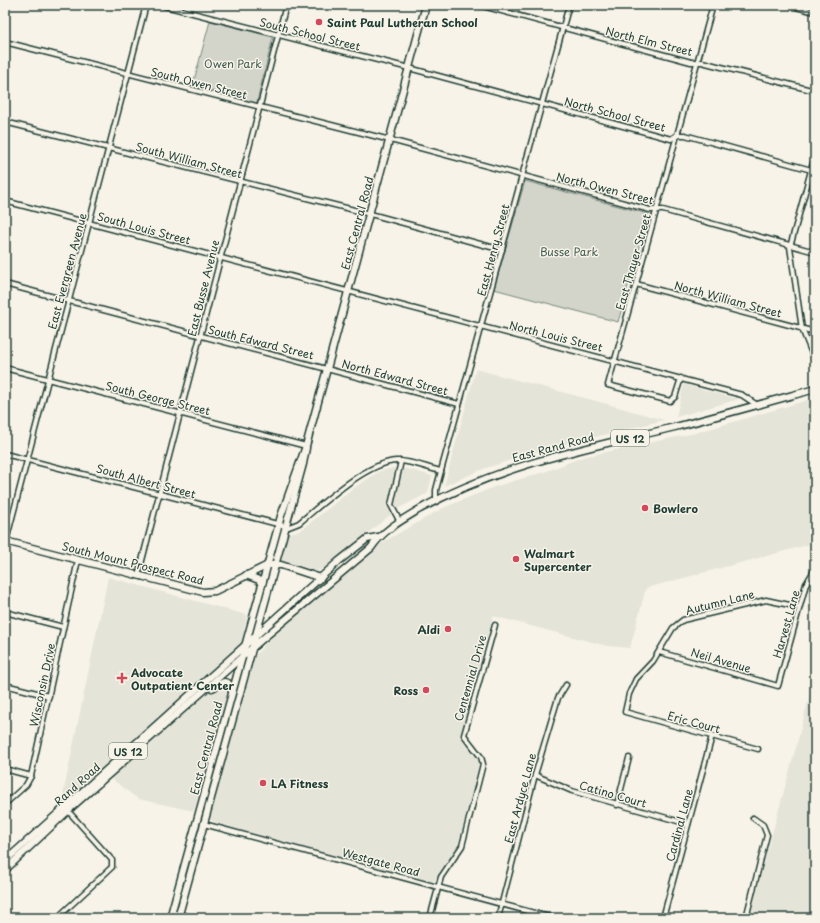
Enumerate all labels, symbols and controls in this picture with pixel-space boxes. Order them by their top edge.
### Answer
street label: South School Street [258,13,363,55]
place label: Saint Paul Lutheran School [327,14,478,31]
marker: Saint Paul Lutheran School [314,17,324,27]
street label: North Elm Street [604,22,695,60]
park label: Owen Park [204,55,262,72]
street label: South Owen Street [149,63,250,103]
street label: North School Street [563,92,668,136]
street label: South William Street [134,138,245,183]
street label: North Owen Street [554,168,656,208]
street label: East Central Road [336,174,378,272]
street label: East Henry Street [473,202,514,298]
street label: South Louis Street [95,207,193,249]
street label: East Evergreen Avenue [43,211,91,331]
street label: East Thayer Street [611,211,655,312]
street label: East Busse Avenue [183,238,223,338]
park label: Busse Park [540,243,598,260]
street label: North William Street [672,276,784,322]
street label: North Louis Street [508,316,605,356]
street label: South Edward Street [206,321,316,364]
street label: North Edward Street [340,355,451,399]
street label: South George Street [104,377,213,419]
street label: East Rand Road [510,428,596,466]
road number: US 12 [611,430,649,446]
street label: South Albert Street [94,460,198,503]
place label: Bowlero [653,500,698,517]
marker: Bowlero [640,503,650,513]
street label: South Mount Prospect Road [60,537,206,589]
place label: Walmart Supercenter [524,545,592,575]
marker: Walmart Supercenter [511,554,521,564]
street label: Autumn Lane [684,585,756,619]
street label: Harvest Lane [768,588,804,660]
place label: Aldi [417,621,440,638]
marker: Aldi [443,624,453,634]
street label: Centennial Drive [450,633,490,723]
street label: Wisconsin Drive [25,641,59,728]
street label: Neil Avenue [689,643,753,677]
place label: Advocate Outpatient Center [130,664,234,694]
marker: Advocate Outpatient Center [116,672,128,684]
place label: Ross [393,682,419,699]
marker: Ross [421,685,431,695]
street label: East Central Road [185,699,227,797]
street label: Eric Court [666,707,723,737]
road number: US 12 [109,743,147,759]
street label: East Ardyce Lane [500,751,540,845]
street label: Rand Road [50,759,104,809]
place label: LA Fitness [271,775,329,792]
street label: Catino Court [577,776,649,812]
marker: LA Fitness [258,778,268,788]
street label: Cardinal Lane [661,787,697,863]
street label: Westgate Road [340,843,422,881]

